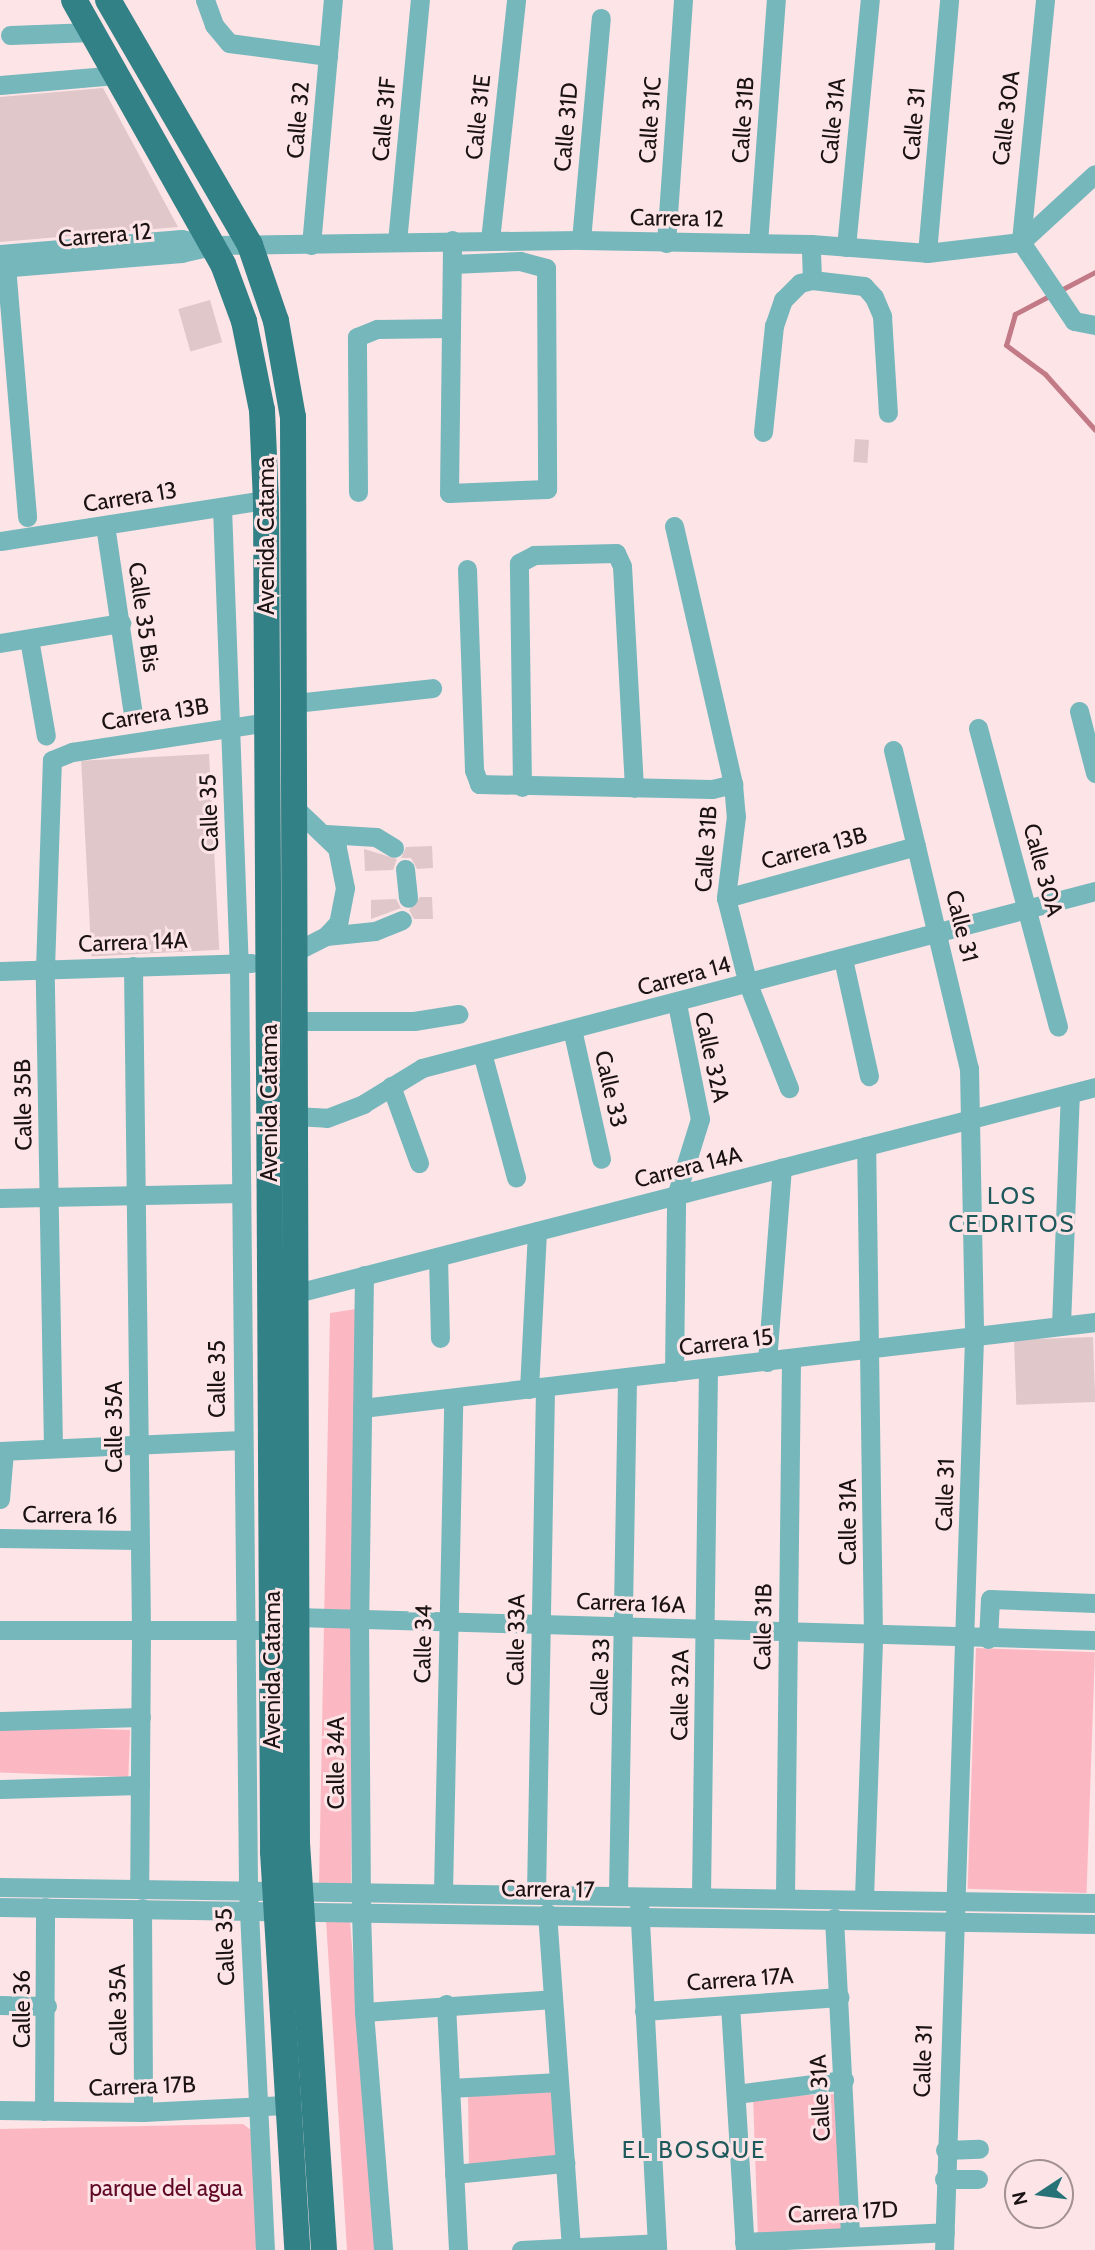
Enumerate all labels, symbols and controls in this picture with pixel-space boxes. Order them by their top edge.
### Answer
street label: Calle 30A [986,69,1026,167]
street label: Calle 31E [460,73,496,161]
street label: Calle 31F [367,76,401,162]
street label: Calle 31C [633,76,667,164]
street label: Calle 31B [726,76,760,164]
street label: Calle 31A [815,76,851,166]
street label: Calle 32 [281,80,315,160]
street label: Calle 31D [548,81,584,173]
street label: Calle 31 [897,87,931,161]
street label: Carrera 12 [630,203,724,233]
street label: Carrera 12 [57,217,153,253]
street label: Avenida Catama [252,457,280,615]
street label: Carrera 13 [81,476,179,518]
street label: Calle 35 Bis [123,560,165,674]
street label: Carrera 13B [99,692,211,736]
street label: Calle 35 [194,774,224,852]
street label: Calle 31B [689,805,723,893]
street label: Calle 30A [1017,820,1069,920]
street label: Carrera 13B [758,821,870,875]
street label: Calle 31 [940,887,984,965]
street label: Carrera 14A [78,926,188,958]
street label: Carrera 14 [634,950,734,1002]
street label: Calle 32A [689,1009,735,1105]
street label: Avenida Catama [255,1024,283,1182]
street label: Calle 33 [589,1048,633,1130]
street label: Calle 35B [8,1059,38,1151]
street label: Carrera 14A [632,1140,744,1194]
district label: LOS CEDRITOS [950,1182,1074,1238]
street label: Carrera 15 [677,1323,775,1361]
street label: Calle 35 [203,1340,231,1418]
street label: Calle 35A [100,1381,128,1473]
street label: Calle 31 [930,1458,960,1532]
street label: Calle 31A [834,1478,862,1566]
street label: Carrera 16 [22,1500,118,1530]
street label: Calle 31B [748,1583,778,1671]
street label: Carrera 16A [576,1587,686,1619]
street label: Avenida Catama [258,1591,286,1749]
street label: Calle 33A [501,1594,531,1686]
street label: Calle 34 [409,1604,437,1684]
street label: Calle 33 [585,1638,615,1716]
street label: Calle 32A [665,1649,695,1741]
street label: Calle 34A [322,1717,350,1809]
street label: Carrera 17 [501,1874,595,1904]
street label: Calle 35 [210,1908,240,1986]
street label: Carrera 17A [686,1962,794,1996]
street label: Calle 35A [103,1964,133,2056]
street label: Calle 36 [8,1970,36,2048]
street label: Calle 31 [908,2024,938,2098]
street label: Calle 31A [804,2054,836,2142]
street label: Carrera 17B [88,2070,196,2102]
district label: EL BOSQUE [623,2136,765,2164]
north arrow [1004,2159,1074,2229]
park label: parque del agua [89,2174,243,2202]
text: N [1007,2189,1033,2208]
street label: Carrera 17D [787,2195,899,2229]

